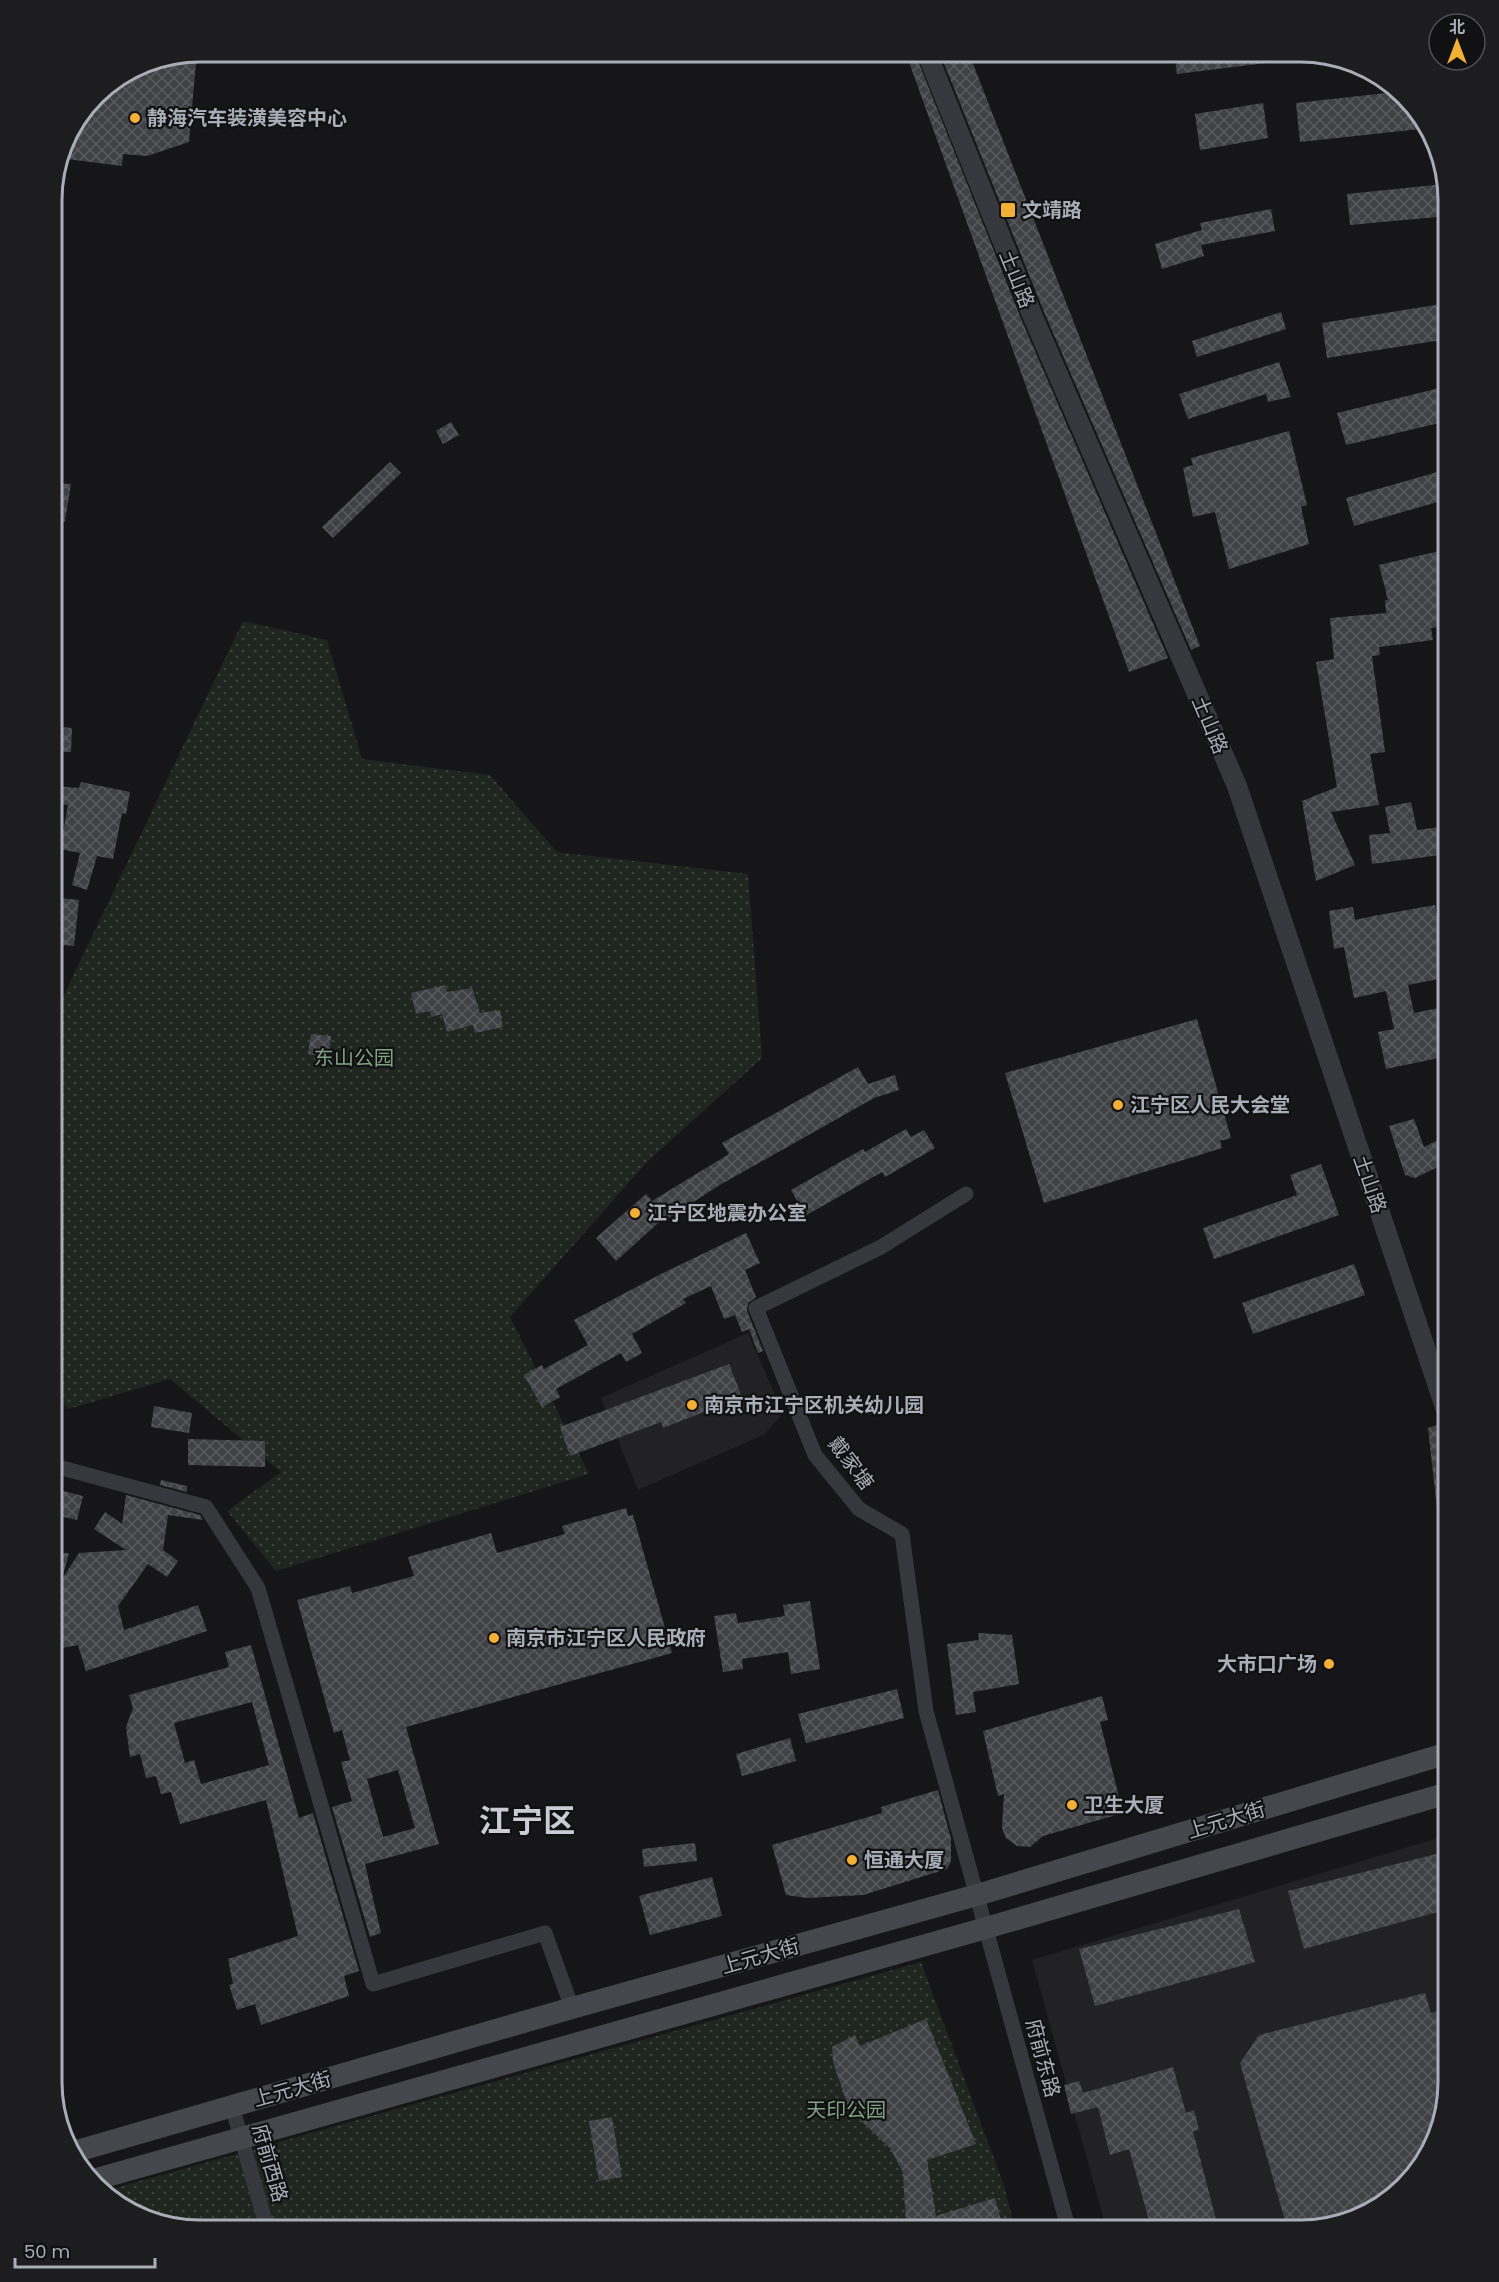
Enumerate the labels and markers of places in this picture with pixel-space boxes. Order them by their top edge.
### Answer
place label: 静海汽车装潢美容中心 [147,104,347,132]
marker: 静海汽车装潢美容中心 [128,111,142,125]
place label: 文靖路 [1022,196,1082,224]
marker: 文靖路 [999,201,1017,219]
place label: 江宁区人民大会堂 [1130,1091,1290,1119]
marker: 江宁区人民大会堂 [1111,1098,1125,1112]
place label: 江宁区地震办公室 [647,1199,807,1227]
marker: 江宁区地震办公室 [628,1206,642,1220]
place label: 南京市江宁区机关幼儿园 [704,1391,924,1419]
marker: 南京市江宁区机关幼儿园 [685,1398,699,1412]
place label: 南京市江宁区人民政府 [506,1624,706,1652]
marker: 南京市江宁区人民政府 [487,1631,501,1645]
place label: 大市口广场 [1217,1650,1317,1678]
marker: 大市口广场 [1322,1657,1336,1671]
place label: 卫生大厦 [1084,1791,1164,1819]
marker: 卫生大厦 [1065,1798,1079,1812]
place label: 恒通大厦 [864,1846,944,1874]
marker: 恒通大厦 [845,1853,859,1867]

